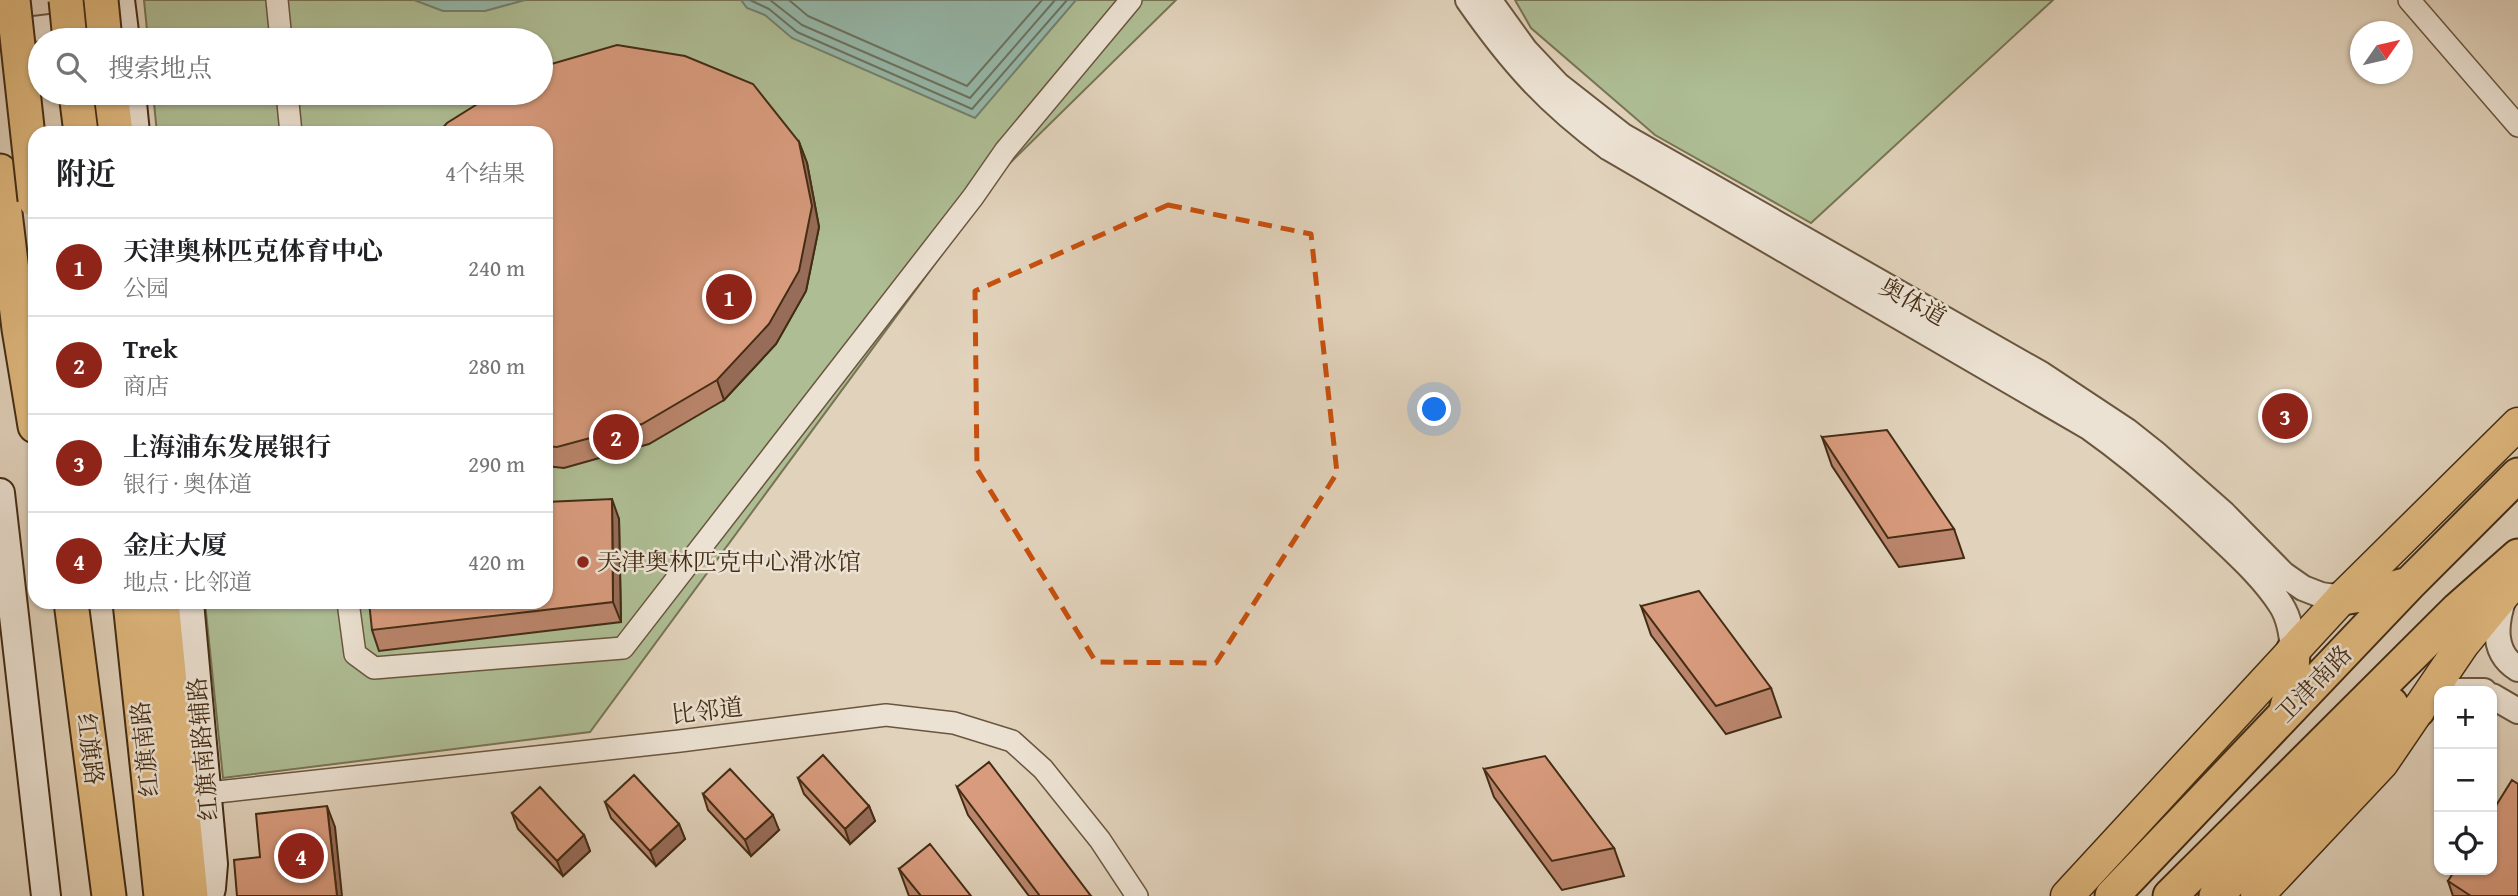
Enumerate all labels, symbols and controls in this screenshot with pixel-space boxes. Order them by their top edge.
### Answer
north arrow [2350,21,2413,84]
search box [28,28,553,105]
icon: search [52,48,90,86]
text: 搜索地点 [108,48,212,87]
text: 附近 [56,151,116,195]
text: 4个结果 [445,156,525,189]
text: 天津奥林匹克体育中心 [123,231,383,270]
text: 1 [73,251,85,284]
text: 240 m [468,251,525,284]
street label: 奥体道 [1873,269,1953,334]
text: 公园 [123,271,169,304]
pin: 1 [706,271,752,323]
text: Trek [123,329,177,368]
text: 2 [73,349,85,382]
text: 280 m [468,349,525,382]
text: 商店 [123,369,169,402]
pin: 3 [2262,390,2308,442]
your location [1417,392,1451,426]
pin: 2 [593,411,639,463]
text: 上海浦东发展银行 [123,427,331,466]
text: 3 [73,447,85,480]
text: 290 m [468,447,525,480]
text: 银行 · 奥体道 [123,467,252,500]
text: 金庄大厦 [123,525,227,564]
place label: 天津奥林匹克中心滑冰馆 [597,544,861,579]
text: 4 [73,545,85,578]
text: 420 m [468,545,525,578]
marker: 天津奥林匹克中心滑冰馆 [575,554,591,570]
text: 地点 · 比邻道 [123,565,252,598]
street label: 卫津南路 [2268,637,2360,730]
street label: 红旗南路辅路 [179,676,226,822]
map controls [2434,686,2497,875]
button: + [2434,686,2497,749]
street label: 比邻道 [669,689,745,732]
street label: 红旗南路 [122,699,167,799]
street label: 红旗路 [69,711,112,787]
button: − [2434,749,2497,812]
button: locate [2434,812,2497,875]
pin: 4 [278,830,324,882]

